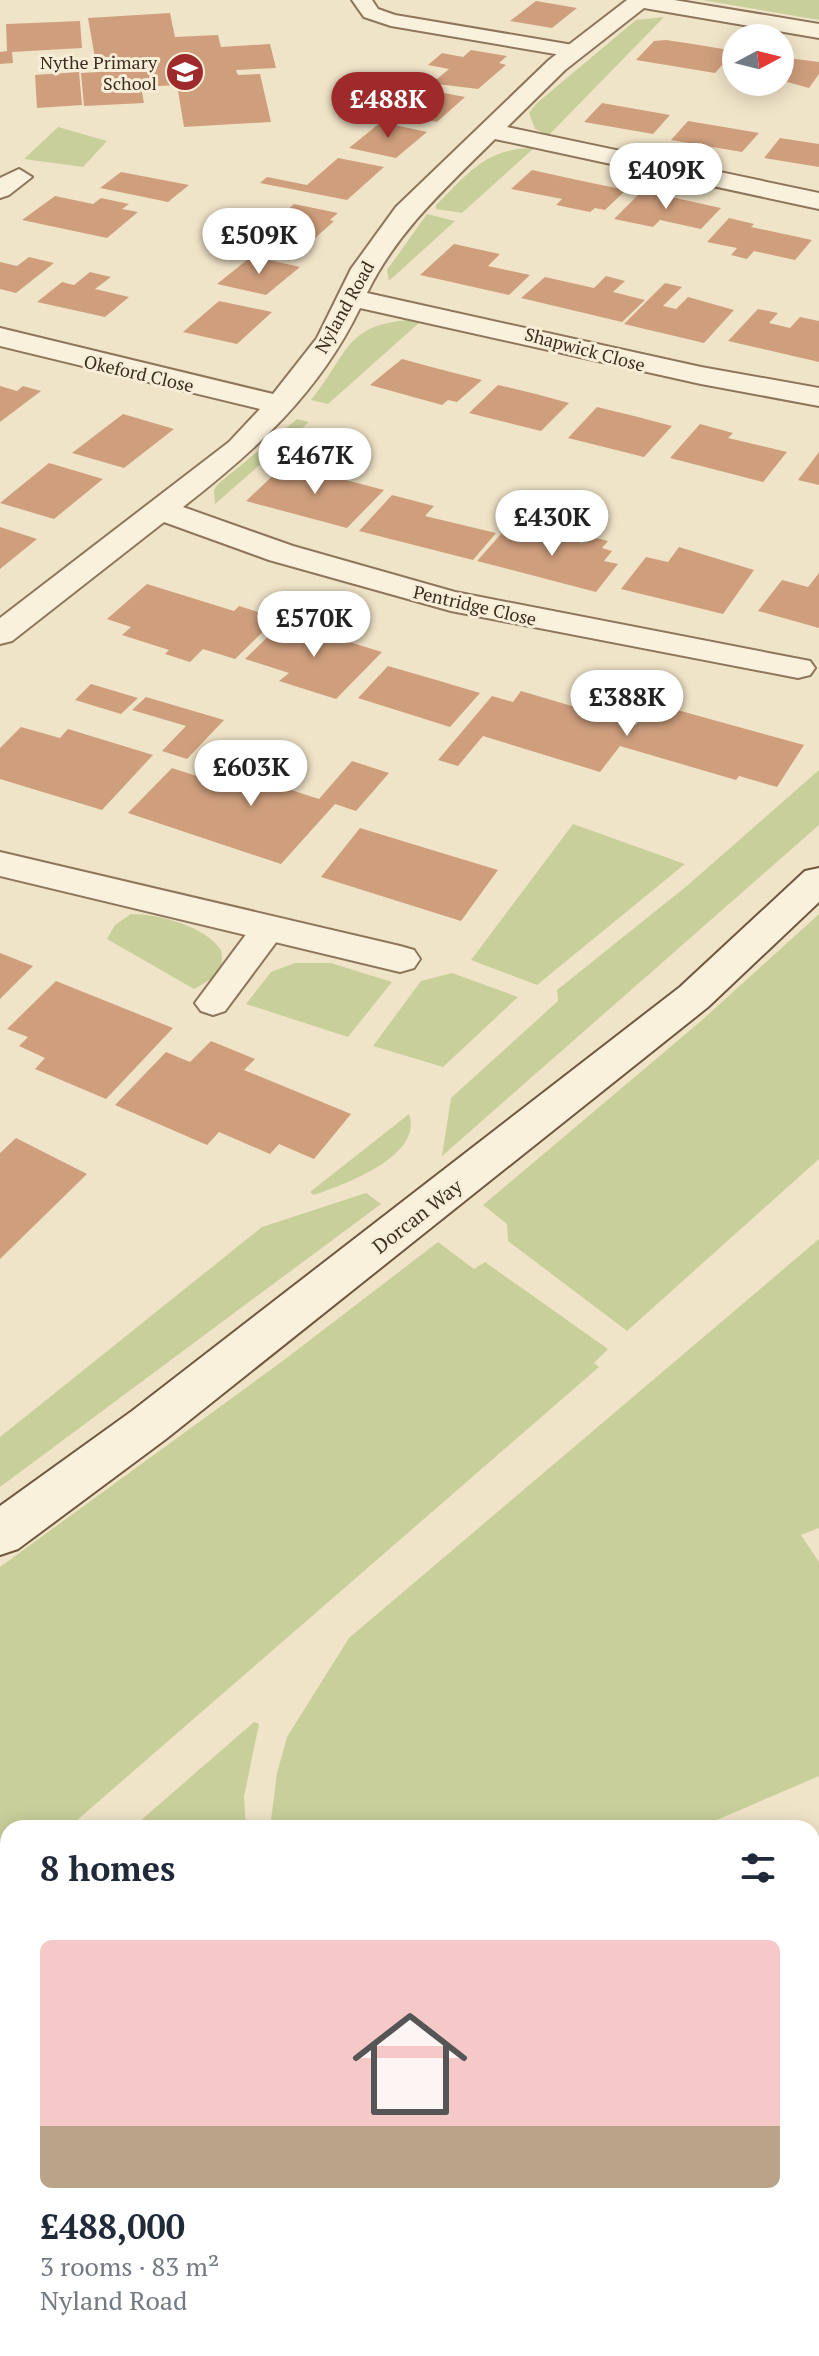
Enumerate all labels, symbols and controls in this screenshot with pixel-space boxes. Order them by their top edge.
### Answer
north arrow [722,24,794,96]
map controls [722,24,794,96]
place label: Nythe Primary School [40,50,158,95]
school or university icon: Nythe Primary School [164,51,206,93]
pin: £488K [332,72,444,140]
text: £488K [349,81,427,115]
pin: £409K [610,143,722,211]
text: £409K [627,152,705,186]
pin: £509K [203,208,315,276]
text: £509K [220,217,298,251]
street label: Nyland Road [309,257,379,357]
street label: Shapwick Close [522,321,648,377]
street label: Okeford Close [82,349,196,397]
pin: £467K [259,428,371,496]
text: £467K [276,437,354,471]
pin: £430K [496,490,608,558]
text: £430K [513,499,591,533]
street label: Pentridge Close [411,579,539,631]
pin: £570K [258,591,370,659]
text: £570K [275,600,353,634]
pin: £388K [571,670,683,738]
text: £388K [588,679,666,713]
pin: £603K [195,740,307,808]
text: £603K [212,749,290,783]
street label: Dorcan Way [367,1172,468,1259]
text: 8 homes [40,1846,175,1891]
icon: filters [736,1846,780,1890]
icon: home [338,1992,482,2136]
text: £488,000 [40,2204,185,2249]
text: 3 rooms · 83 m² [40,2249,219,2283]
text: Nyland Road [40,2283,187,2317]

